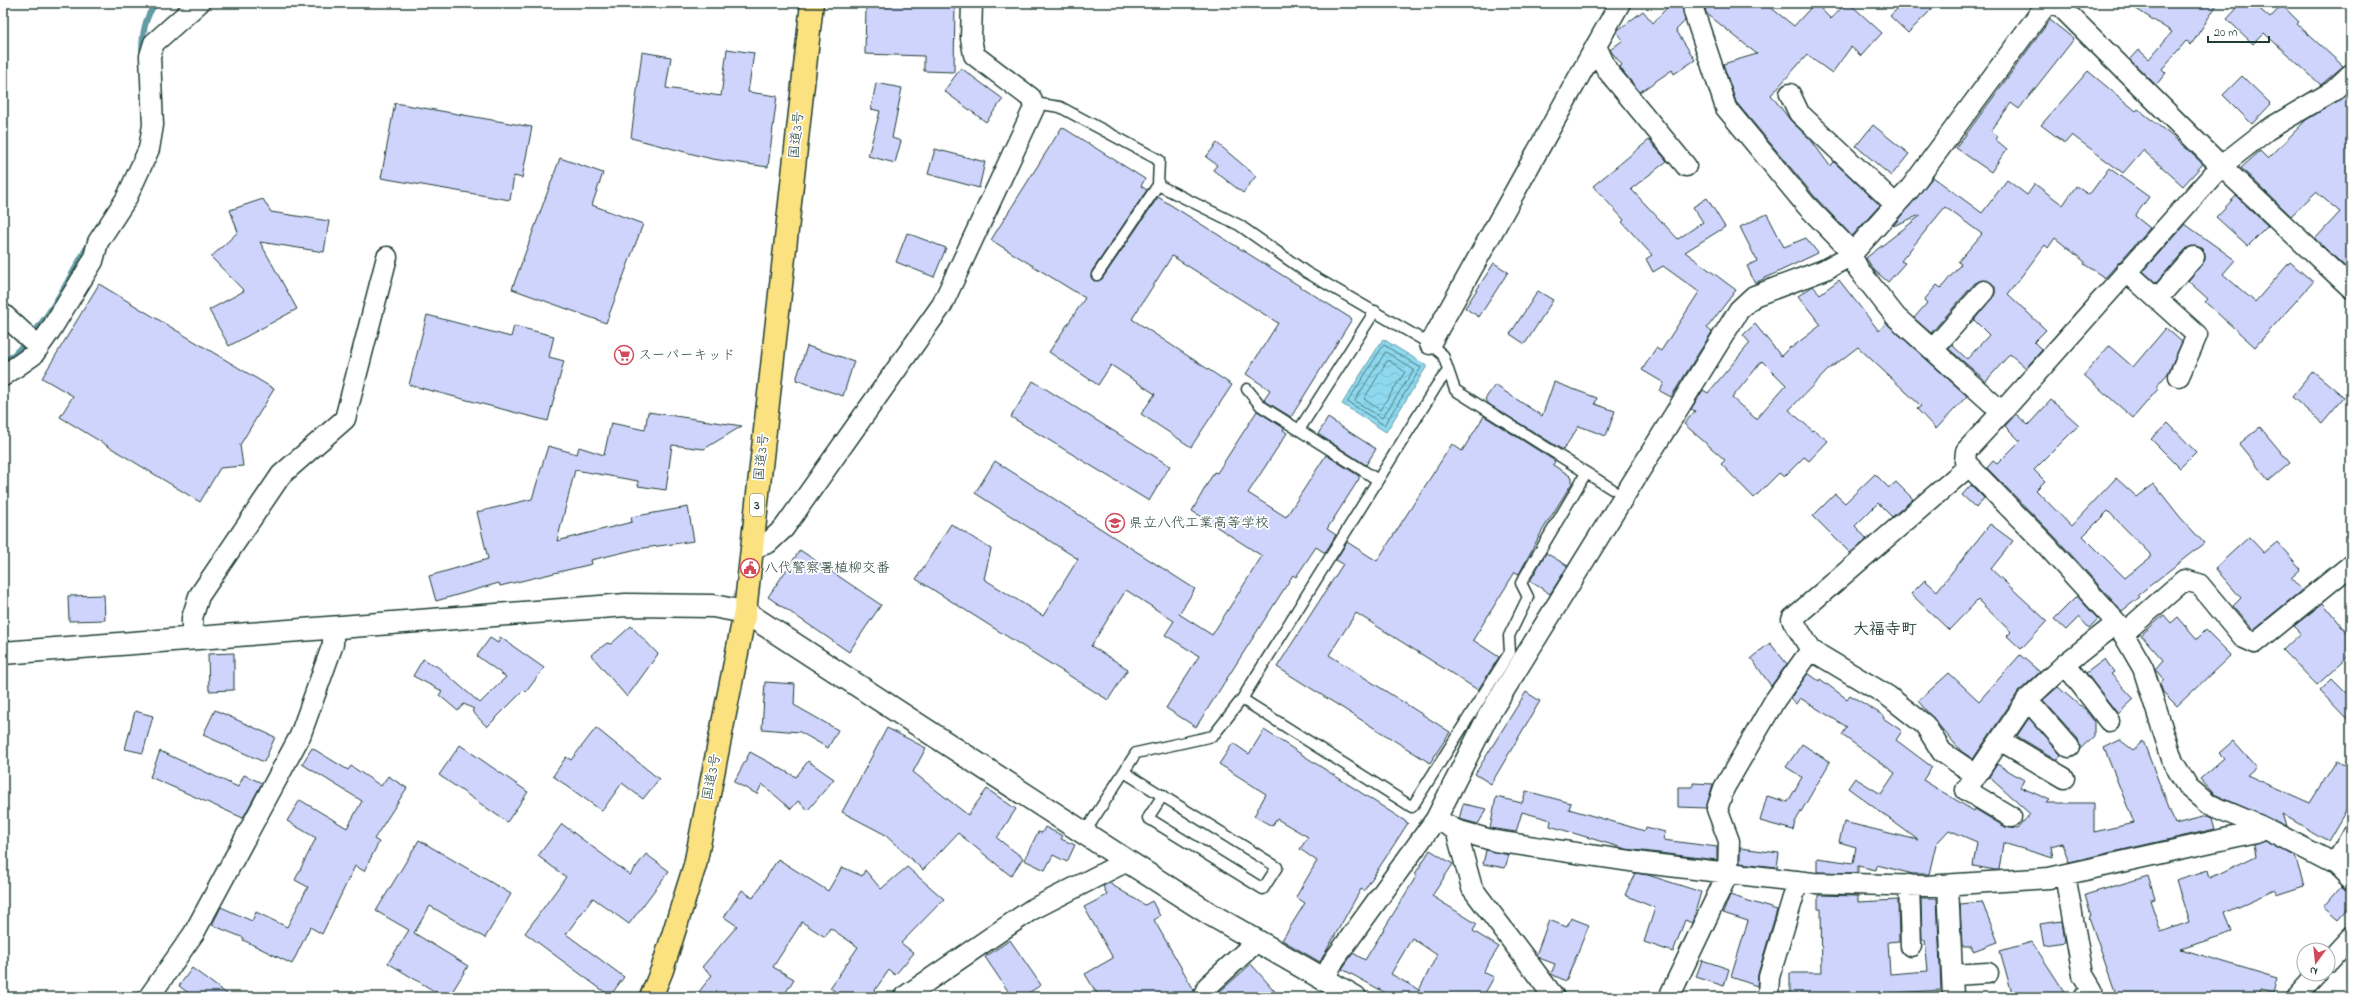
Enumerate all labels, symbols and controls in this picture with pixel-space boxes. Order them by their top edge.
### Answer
scale bar [2208,18,2269,44]
text: 20 m [2214,24,2237,42]
street label: 国道3号 [784,110,810,160]
supermarket icon: スーパーキッド [613,344,635,366]
place label: スーパーキッド [638,345,735,366]
street label: 国道3号 [749,432,775,482]
road number: 3 [750,494,764,516]
school or university icon: 県立八代工業高等学校 [1104,512,1126,534]
place label: 県立八代工業高等学校 [1129,513,1269,534]
public building icon: 八代警察署植柳交番 [739,557,761,579]
place label: 八代警察署植柳交番 [764,558,890,579]
district label: 大福寺町 [1853,618,1917,642]
street label: 国道3号 [697,752,727,802]
north arrow [2296,942,2336,982]
text: N [2308,962,2319,979]

